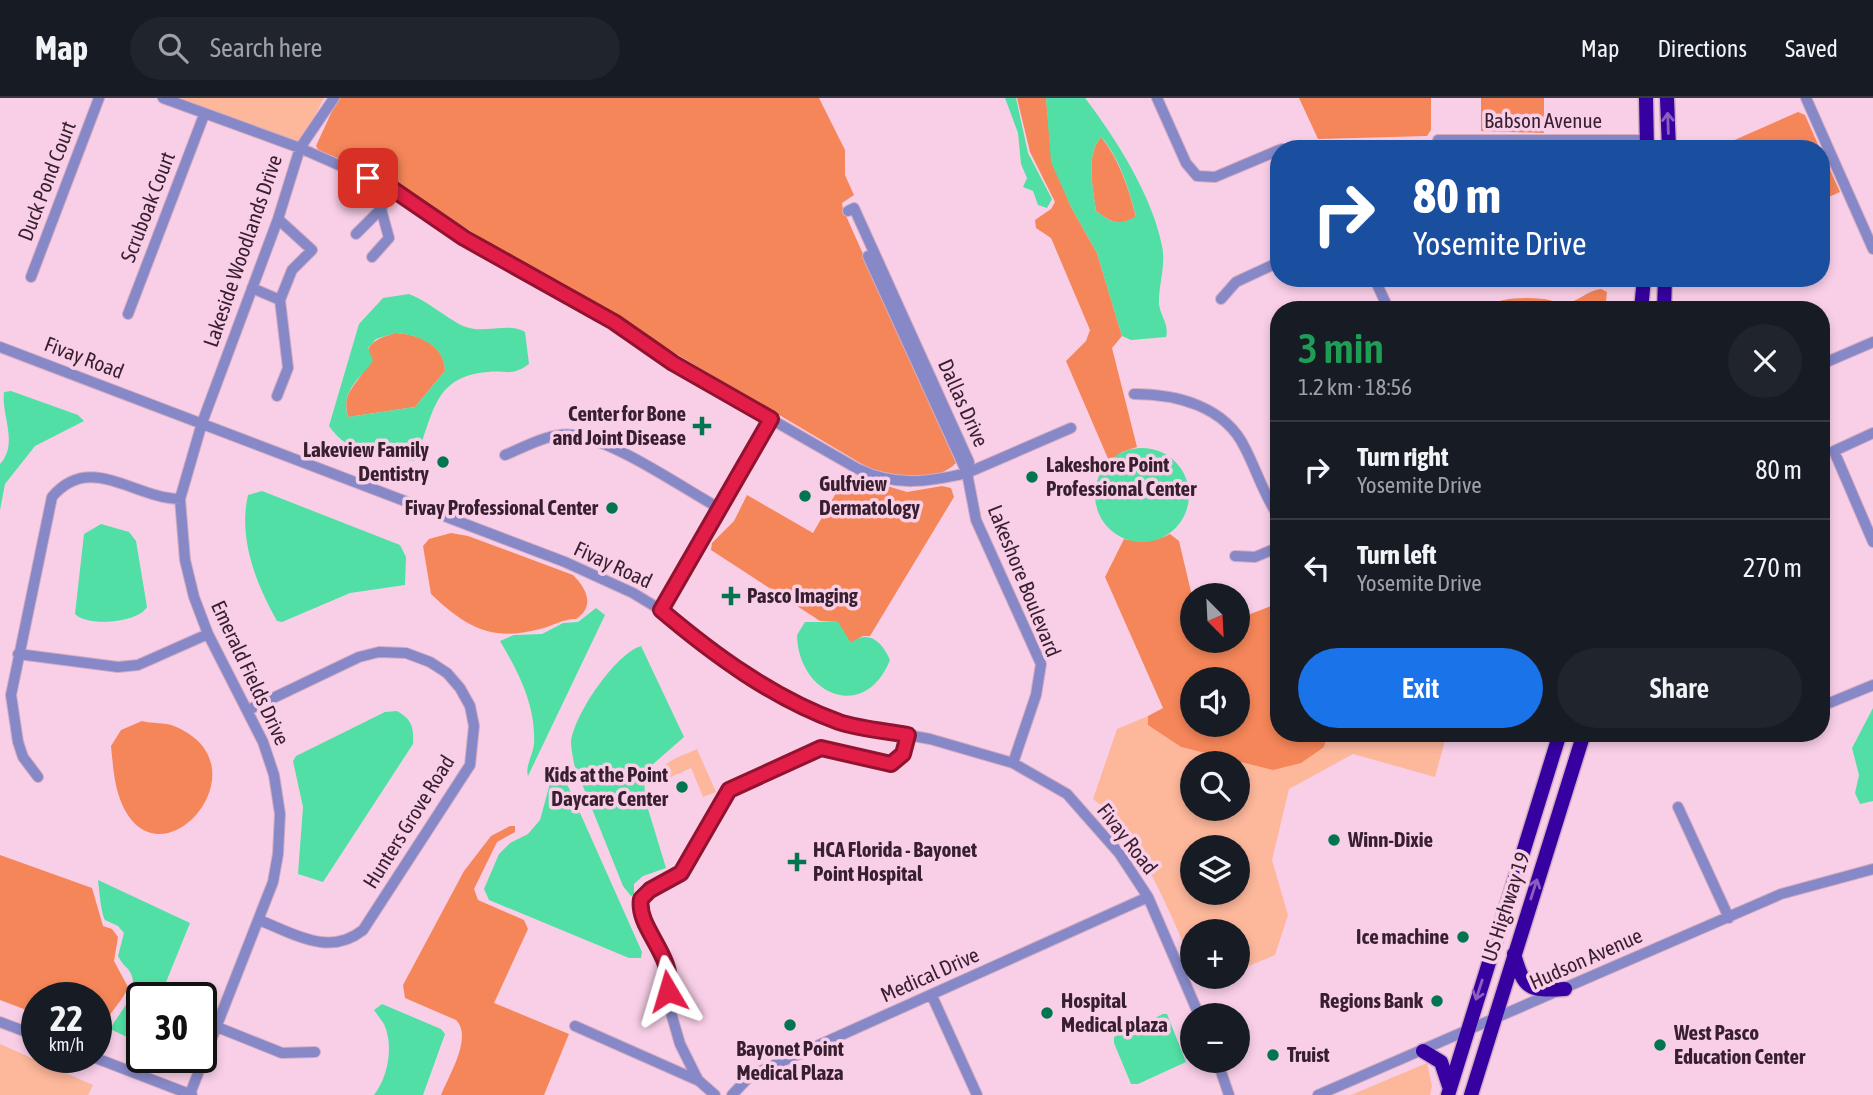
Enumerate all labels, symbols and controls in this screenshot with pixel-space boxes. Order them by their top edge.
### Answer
search box [130,17,620,80]
text: Map [35,29,88,67]
icon: search [154,29,192,67]
text: Search here [210,33,322,63]
text: Map [1581,35,1619,62]
text: Directions [1657,35,1747,62]
text: Saved [1785,35,1838,62]
street label: Babson Avenue [1484,108,1602,132]
one-way arrow [1662,112,1675,135]
street label: Duck Pond Court [12,117,80,244]
street label: Scruboak Court [115,148,179,265]
pin [338,148,398,208]
street label: Lakeside Woodlands Drive [198,151,286,350]
icon: arrive [349,159,387,197]
text: 80 m [1413,167,1501,223]
icon: right [1298,168,1389,259]
text: Yosemite Drive [1413,225,1587,262]
text: 3 min [1298,324,1384,372]
button: close [1728,324,1802,398]
street label: Fivay Road [41,331,127,383]
street label: Dallas Drive [934,355,994,450]
text: 1.2 km · 18:56 [1298,374,1412,400]
place label: Center for Bone and Joint Disease [552,401,686,449]
marker: Center for Bone and Joint Disease [692,416,712,436]
place label: Lakeview Family Dentistry [303,437,429,485]
text: Turn right [1357,442,1448,472]
icon: right [1298,451,1336,489]
place label: Lakeshore Point Professional Center [1046,452,1197,500]
marker: Lakeview Family Dentistry [435,454,451,470]
text: 80 m [1755,455,1802,485]
marker: Lakeshore Point Professional Center [1024,469,1040,485]
place label: Gulfview Dermatology [819,471,920,519]
text: Yosemite Drive [1357,472,1482,498]
marker: Gulfview Dermatology [797,488,813,504]
place label: Fivay Professional Center [405,495,599,519]
marker: Fivay Professional Center [604,500,620,516]
street label: Lakeshore Boulevard [984,501,1066,660]
street label: Fivay Road [571,536,656,593]
text: Turn left [1357,540,1437,570]
icon: left [1298,549,1336,587]
text: 270 m [1743,553,1802,583]
text: Yosemite Drive [1357,570,1482,596]
place label: Pasco Imaging [747,583,859,607]
north arrow [1180,583,1250,653]
map controls [1180,583,1250,1073]
marker: Pasco Imaging [721,586,741,606]
street label: Emerald Fields Drive [207,597,295,749]
button: Exit [1298,648,1543,728]
button: Share [1557,648,1802,728]
button: sound [1180,667,1250,737]
street label: Hunters Grove Road [358,751,459,892]
button: search [1180,751,1250,821]
place label: Kids at the Point Daycare Center [544,762,669,810]
marker: Kids at the Point Daycare Center [674,779,690,795]
street label: Fivay Road [1093,798,1163,879]
place label: Winn-Dixie [1347,827,1433,851]
marker: Winn-Dixie [1326,832,1342,848]
button: layers [1180,835,1250,905]
place label: HCA Florida - Bayonet Point Hospital [813,837,977,885]
street label: US Highway 19 [1476,849,1534,964]
marker: HCA Florida - Bayonet Point Hospital [787,852,807,872]
one-way arrow [1528,878,1541,900]
button: + [1180,919,1250,989]
street label: Hudson Avenue [1526,923,1646,994]
place label: Ice machine [1356,924,1449,948]
marker: Ice machine [1455,929,1471,945]
street label: Medical Drive [877,942,982,1006]
position arrow [631,954,705,1028]
one-way arrow [1472,978,1485,1000]
speed limit sign: 30 [126,982,217,1073]
place label: Hospital Medical plaza [1061,988,1168,1036]
place label: Regions Bank [1320,988,1424,1012]
marker: Regions Bank [1429,993,1445,1009]
text: 22 [50,998,83,1038]
button: − [1180,1003,1250,1073]
marker: Hospital Medical plaza [1039,1005,1055,1021]
marker: Bayonet Point Medical Plaza [782,1017,798,1033]
place label: West Pasco Education Center [1673,1020,1806,1068]
text: km/h [49,1034,84,1055]
place label: Bayonet Point Medical Plaza [736,1036,844,1084]
marker: West Pasco Education Center [1652,1037,1668,1053]
place label: Truist [1287,1042,1330,1066]
marker: Truist [1265,1047,1281,1063]

